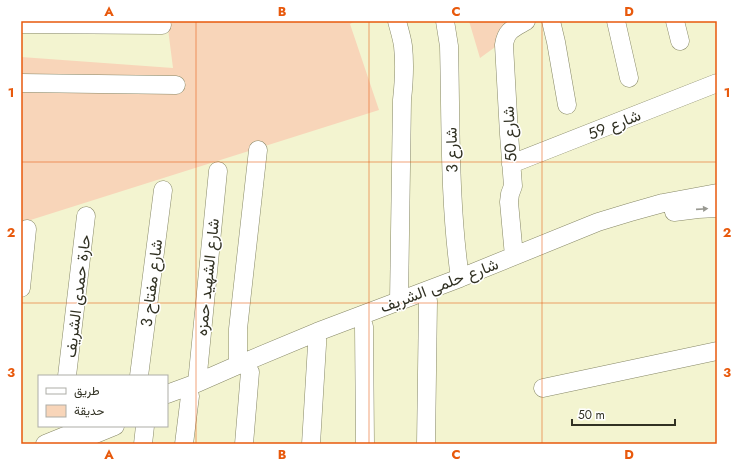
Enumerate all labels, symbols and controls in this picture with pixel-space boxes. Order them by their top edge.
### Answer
text: A [103,2,114,21]
text: B [278,2,287,21]
text: C [451,2,461,21]
text: D [624,2,634,21]
text: 1 [8,83,14,102]
text: 1 [724,83,730,102]
street label: شارع 59 [584,103,644,145]
street label: شارع 50 [497,106,522,162]
street label: شارع 3 [440,127,463,173]
one-way arrow [696,206,708,213]
street label: شارع الشهيد حمزه [190,217,225,337]
text: 2 [7,223,15,242]
text: 2 [723,223,731,242]
street label: حارة حمدى الشريف [59,233,96,359]
street label: شارع مفتاح 3 [135,238,168,328]
street label: شارع حلمى الشريف [377,252,502,319]
text: 3 [7,363,15,382]
text: 3 [723,363,731,382]
legend [38,375,168,427]
text: طريق [74,382,100,400]
scale bar [572,401,675,427]
text: حديقة [74,402,104,420]
text: 50 m [578,406,605,424]
text: A [103,445,114,464]
text: B [278,445,287,464]
text: C [451,445,461,464]
text: D [624,445,634,464]

